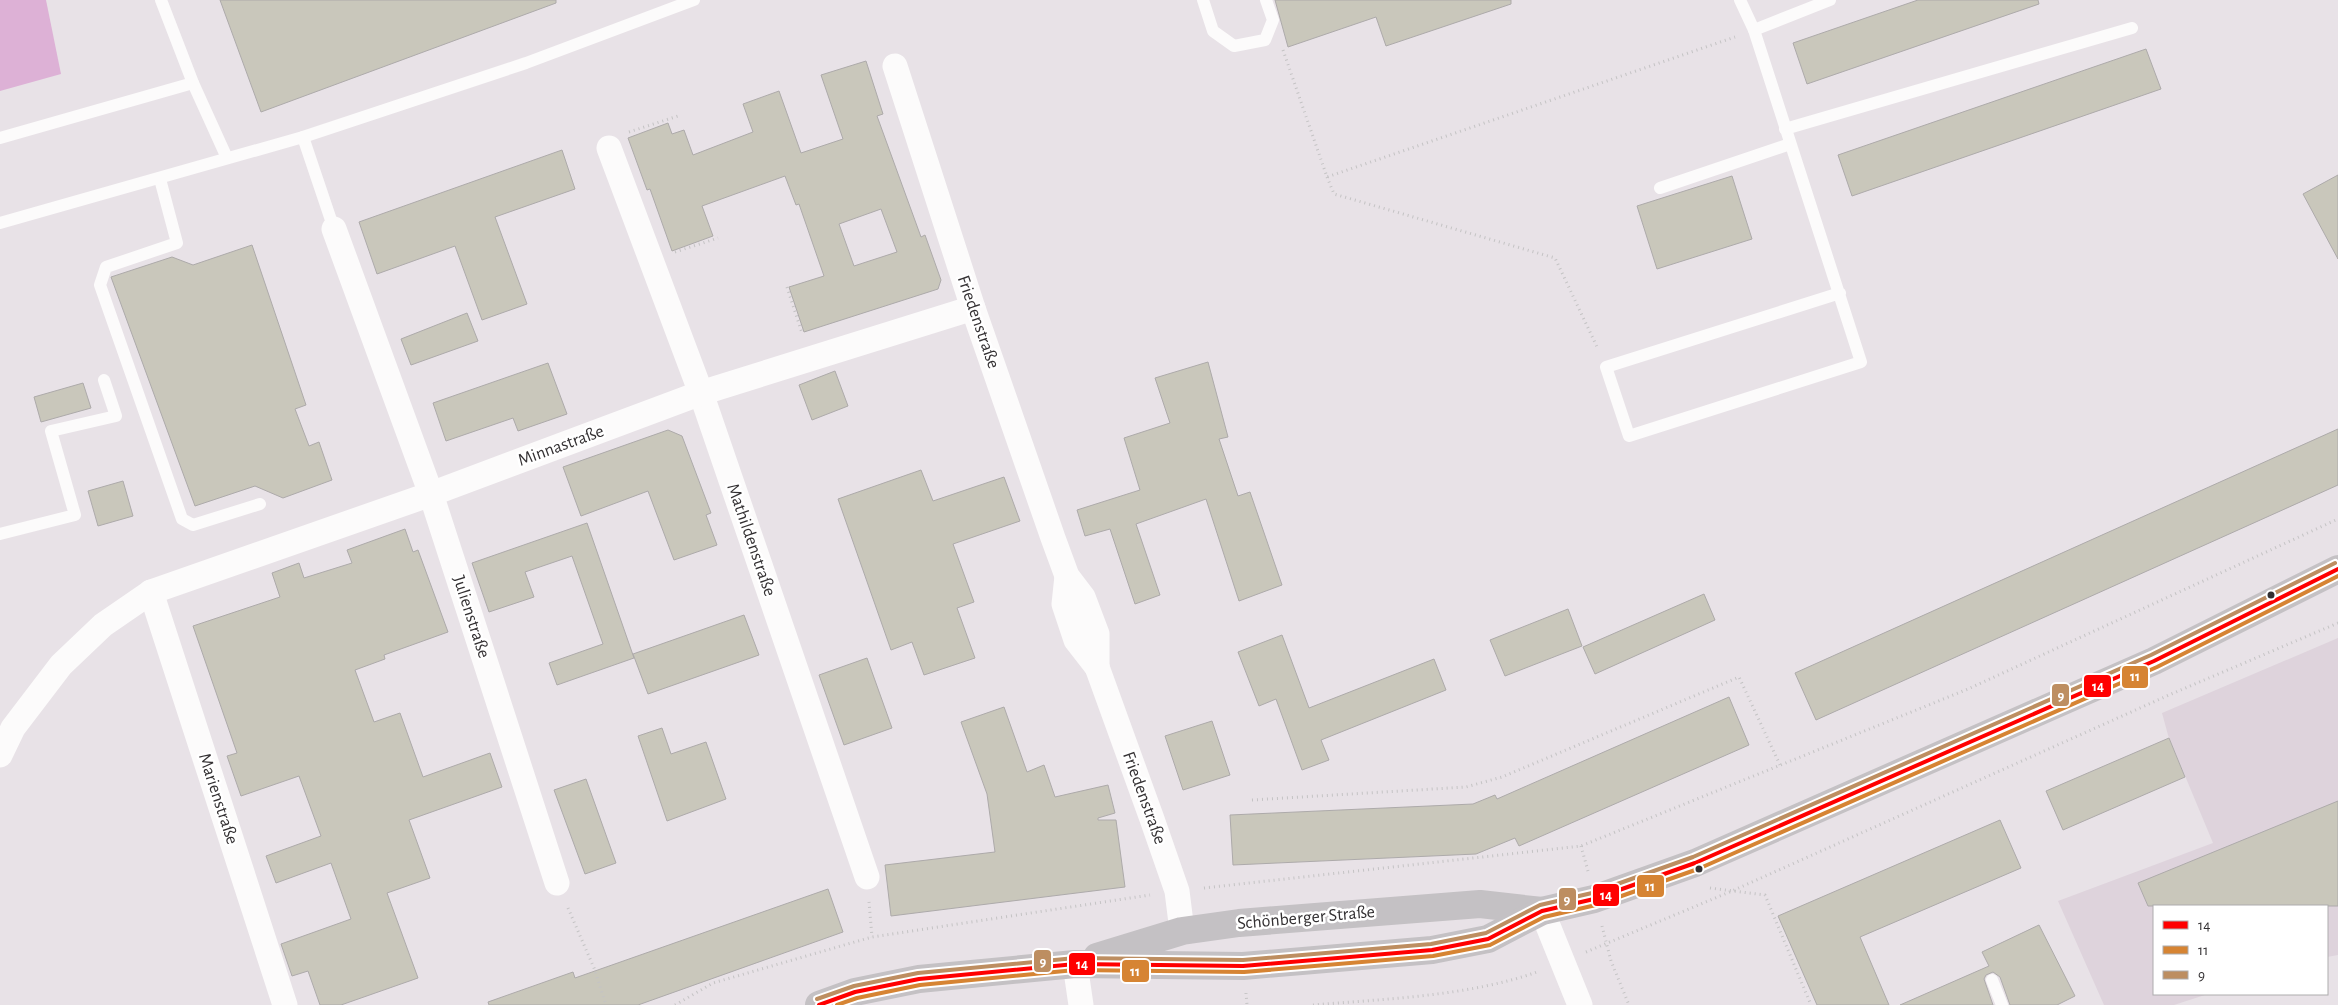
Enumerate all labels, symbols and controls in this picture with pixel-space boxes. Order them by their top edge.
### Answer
street label: Friedenstraße [954,273,1002,371]
street label: Minnastraße [516,422,606,470]
street label: Mathildenstraße [723,481,779,599]
street label: Julienstraße [449,574,493,660]
unlabelled marker [2266,590,2276,600]
line badge: 11 [2121,665,2149,689]
text: 11 [2130,670,2140,684]
line badge: 14 [2083,674,2112,698]
text: 14 [2092,680,2104,694]
line badge: 9 [2051,683,2070,707]
text: 9 [2058,689,2065,703]
street label: Friedenstraße [1119,749,1169,847]
street label: Marienstraße [195,751,241,847]
unlabelled marker [1694,864,1704,874]
line badge: 11 [1636,874,1665,898]
text: 11 [1645,880,1655,894]
line badge: 14 [1592,883,1620,907]
line badge: 9 [1558,887,1577,911]
text: 14 [1600,889,1612,903]
text: 9 [1564,893,1571,907]
street label: Schönberger Straße [1236,903,1376,933]
legend [2153,905,2328,995]
text: 14 [2198,918,2210,933]
text: 11 [2198,943,2208,958]
line badge: 9 [1033,949,1052,973]
line badge: 14 [1068,952,1096,976]
text: 9 [1040,955,1047,969]
text: 14 [1076,958,1088,972]
line badge: 11 [1121,959,1150,983]
text: 11 [1130,965,1140,979]
text: 9 [2198,968,2205,983]

